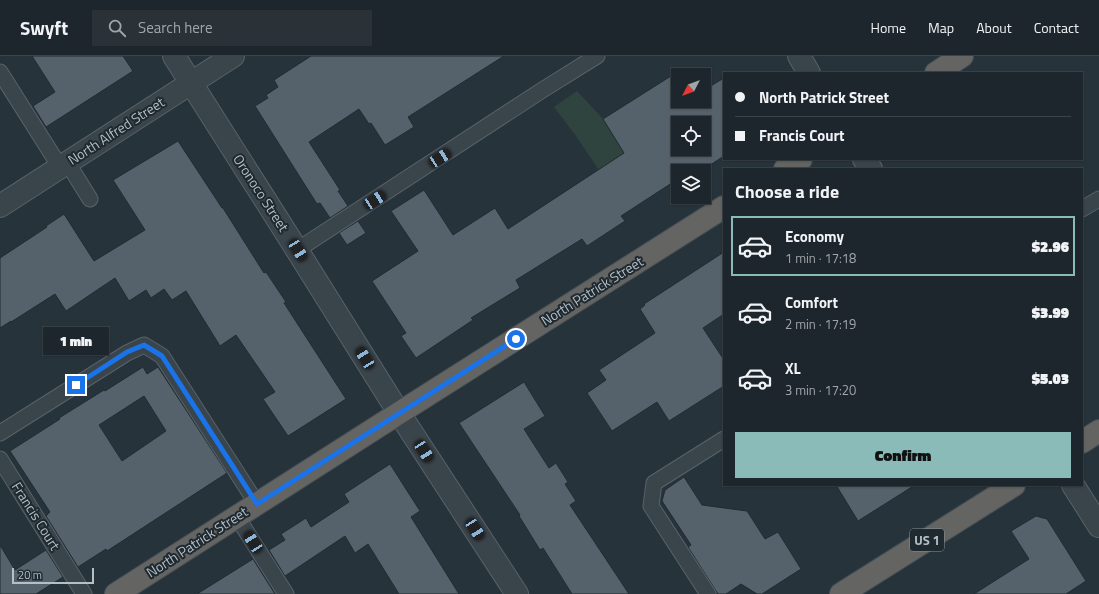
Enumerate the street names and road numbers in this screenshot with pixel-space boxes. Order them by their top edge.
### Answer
street label: North Alfred Street [63,91,168,170]
street label: Oronoco Street [228,150,294,236]
street label: North Patrick Street [536,251,647,331]
street label: Francis Court [7,477,66,554]
street label: North Patrick Street [142,501,252,582]
road number: US 1 [910,529,944,551]

